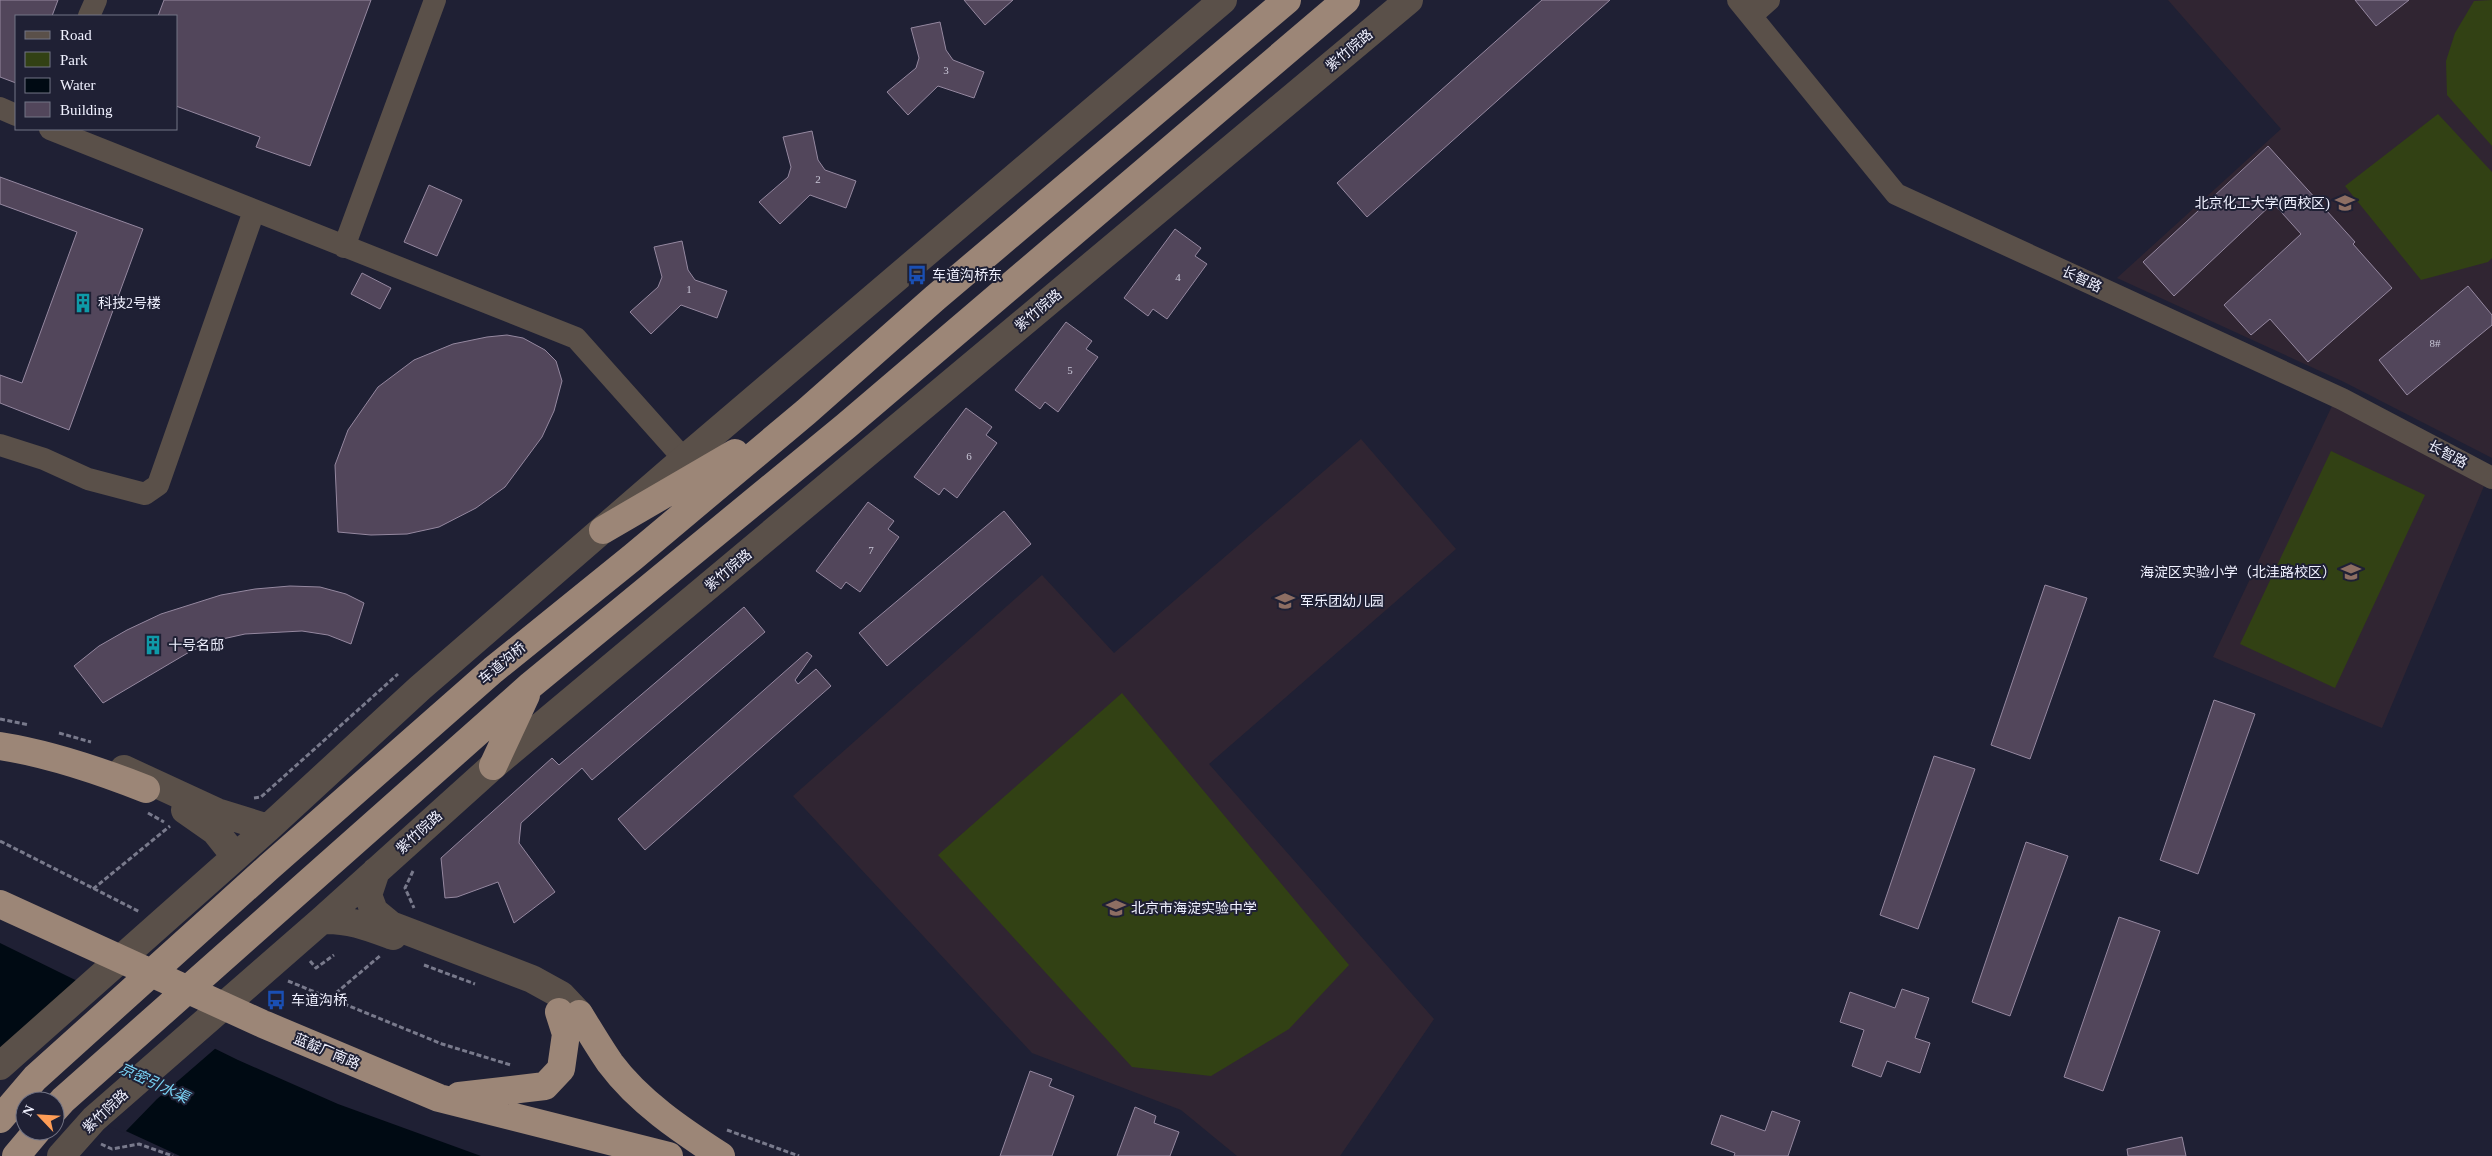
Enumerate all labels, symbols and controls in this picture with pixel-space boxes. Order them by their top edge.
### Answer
legend [15,15,178,130]
text: Road [60,27,92,43]
street label: 紫竹院路 [1323,27,1376,74]
text: Park [60,52,88,68]
house number: 3 [943,64,949,76]
text: Water [60,77,95,93]
text: Building [60,102,113,118]
house number: 2 [815,173,821,185]
school or university icon: 北京化工大学(西校区) [2334,192,2356,214]
place label: 北京化工大学(西校区) [2195,195,2330,212]
street label: 长智路 [2060,263,2104,295]
bus stop icon: 车道沟桥东 [906,264,928,286]
place label: 车道沟桥东 [932,267,1002,283]
house number: 4 [1175,271,1181,283]
house number: 1 [686,283,692,295]
street label: 紫竹院路 [1012,287,1065,334]
building icon: 科技2号楼 [72,292,94,314]
place label: 科技2号楼 [98,296,161,311]
house number: 8# [2430,337,2441,349]
house number: 5 [1067,364,1073,376]
street label: 长智路 [2426,437,2470,471]
house number: 6 [966,450,972,462]
house number: 7 [868,544,874,556]
street label: 紫竹院路 [702,547,755,594]
school or university icon: 海淀区实验小学（北洼路校区） [2340,561,2362,583]
place label: 海淀区实验小学（北洼路校区） [2140,564,2336,580]
school or university icon: 军乐团幼儿园 [1274,590,1296,612]
place label: 军乐团幼儿园 [1300,594,1384,609]
building icon: 十号名邸 [142,634,164,656]
place label: 十号名邸 [168,638,224,653]
street label: 车道沟桥 [475,639,529,687]
street label: 紫竹院路 [394,808,445,857]
school or university icon: 北京市海淀实验中学 [1105,897,1127,919]
place label: 北京市海淀实验中学 [1131,900,1257,916]
bus stop icon: 车道沟桥 [265,989,287,1011]
place label: 车道沟桥 [291,992,347,1008]
street label: 蓝靛厂南路 [292,1030,362,1072]
water label: 京密引水渠 [117,1060,193,1107]
street label: 紫竹院路 [80,1087,131,1136]
north arrow [15,1091,65,1141]
text: N [20,1103,38,1118]

